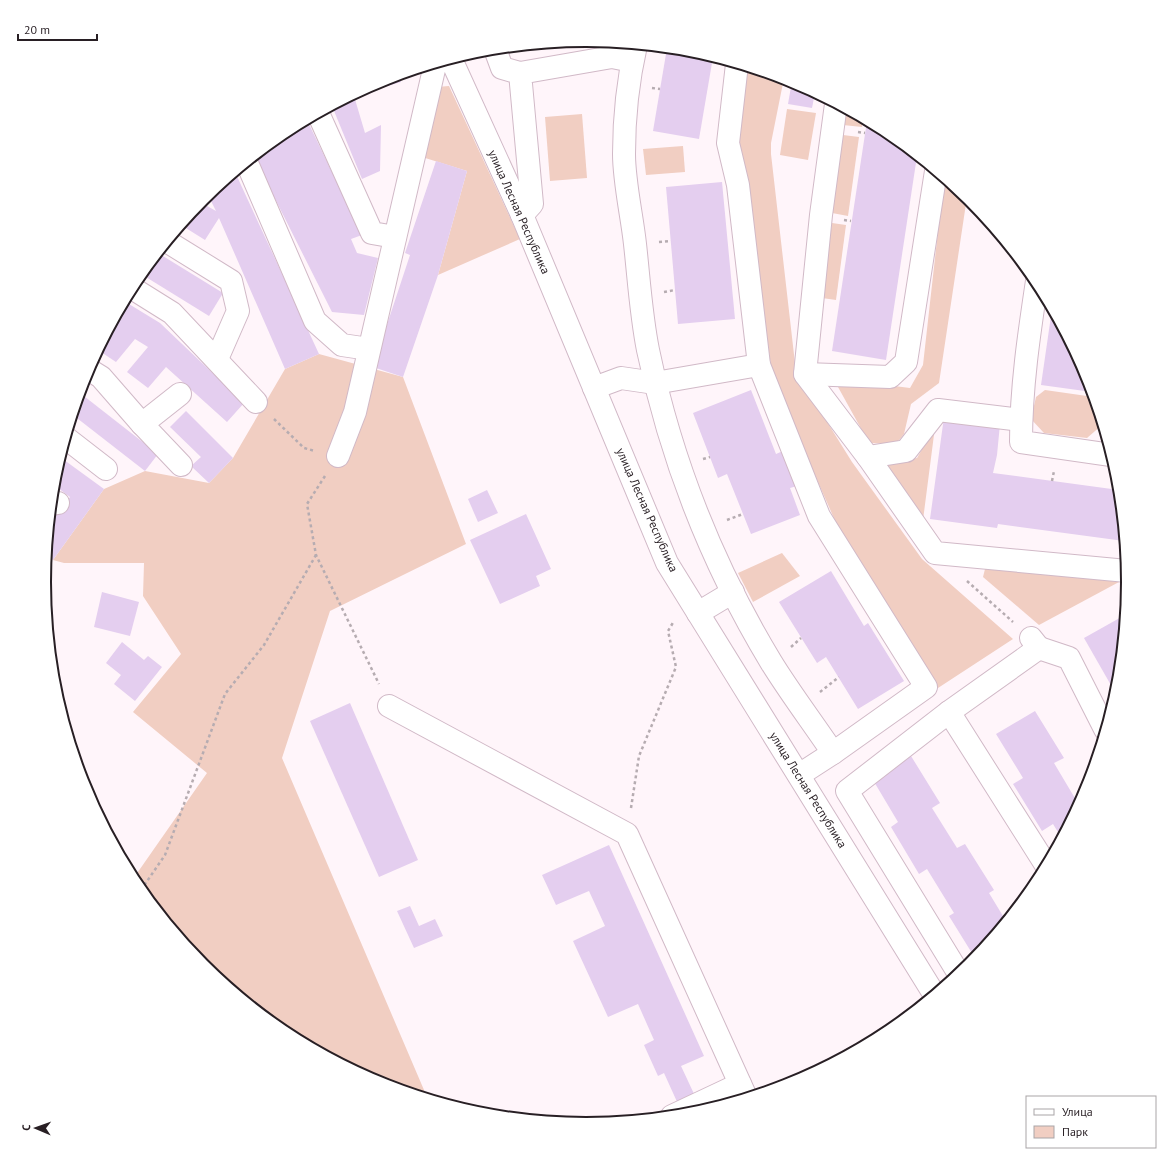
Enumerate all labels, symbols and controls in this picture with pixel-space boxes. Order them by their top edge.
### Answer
scale bar [18,16,97,42]
text: 20 m [24,22,50,37]
street label: улица Лесная Республика [485,147,554,276]
street label: улица Лесная Республика [613,445,682,574]
street label: улица Лесная Республика [767,729,850,851]
legend [1026,1096,1156,1148]
text: Улица [1062,1104,1093,1119]
north arrow [16,1108,56,1148]
text: С [19,1124,33,1131]
text: Парк [1062,1124,1088,1139]

